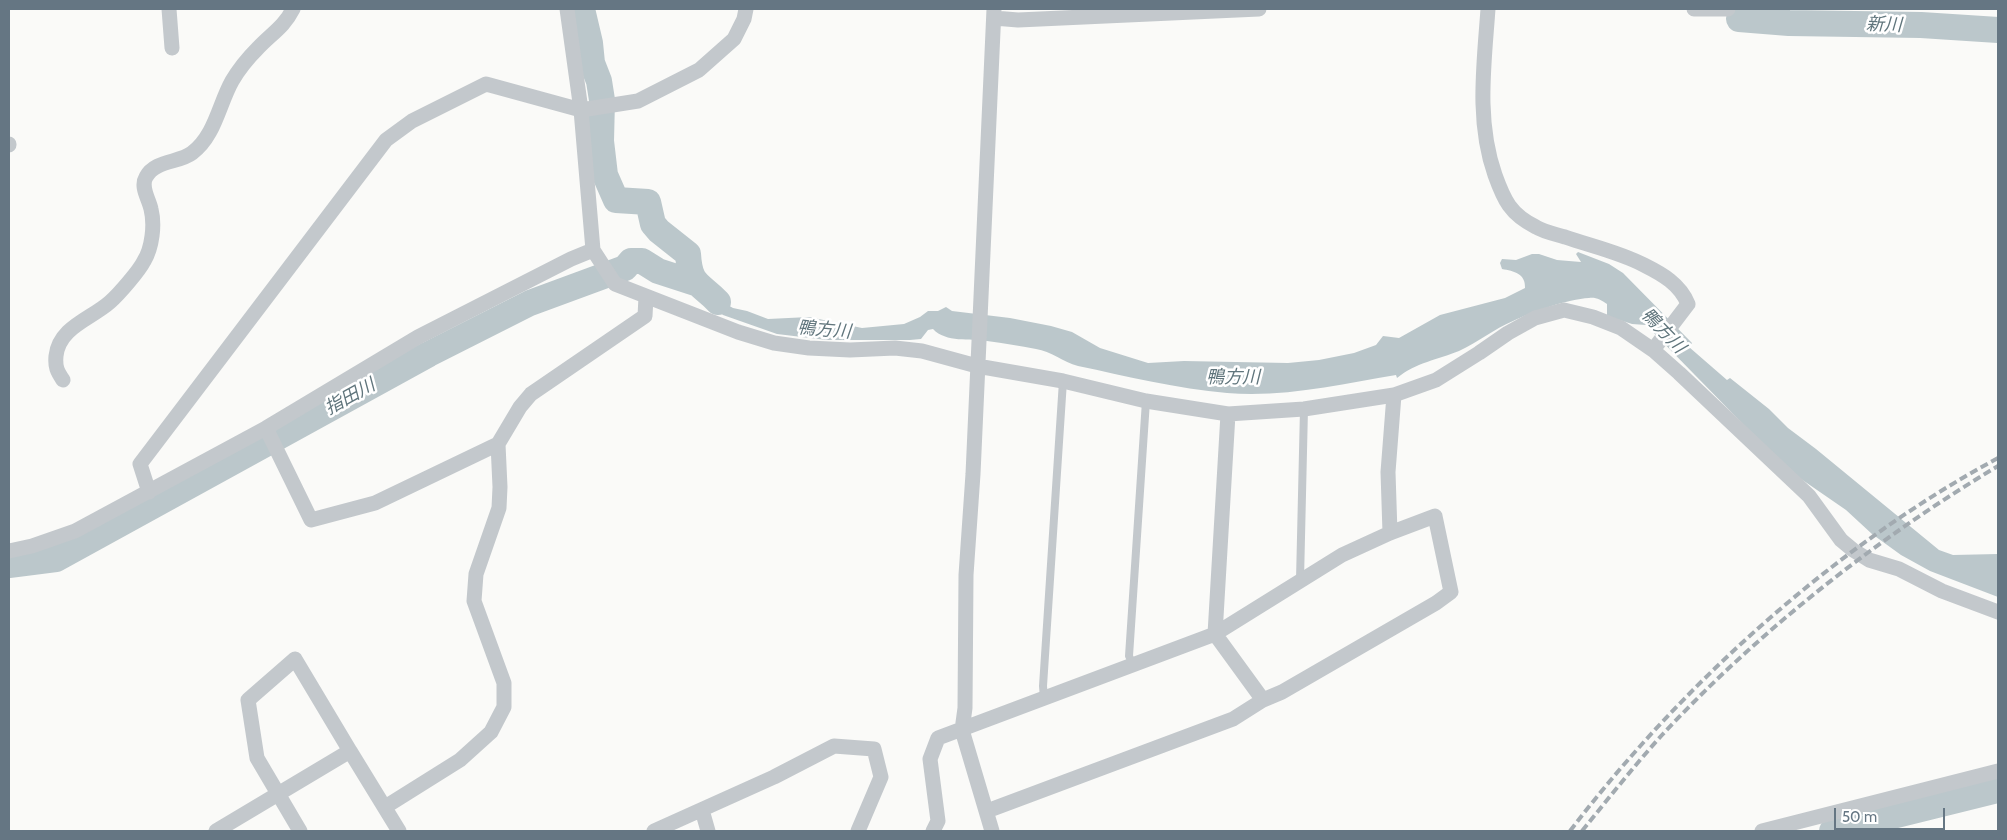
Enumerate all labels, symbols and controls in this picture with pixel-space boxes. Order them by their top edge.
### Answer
water label: 新川 [1866,14,1902,36]
water label: 鴨方川 [1636,304,1690,358]
water label: 鴨方川 [796,317,852,343]
water label: 鴨方川 [1206,367,1260,389]
water label: 指田川 [321,374,379,420]
scale bar [1837,798,1948,830]
text: 50 m [1842,808,1877,826]

